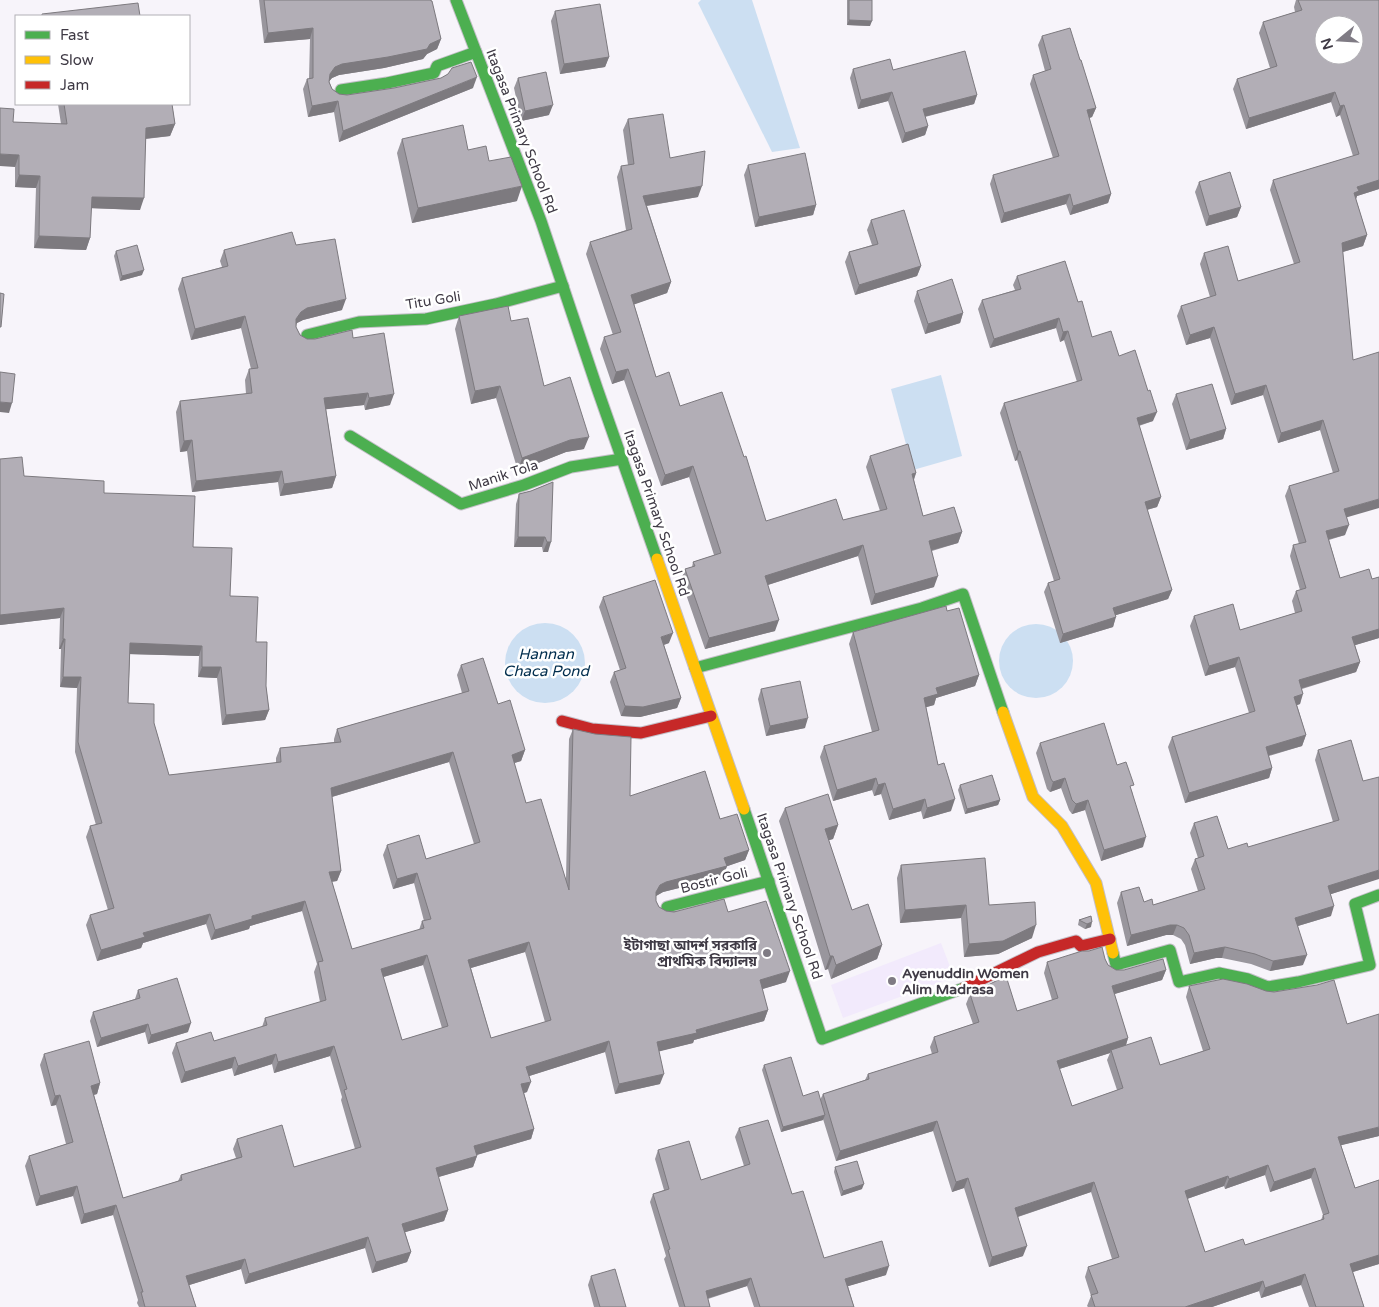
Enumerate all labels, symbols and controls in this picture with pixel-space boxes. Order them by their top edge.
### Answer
legend [15,15,190,105]
north arrow [1314,15,1364,65]
text: Fast [60,26,90,44]
text: N [1317,36,1337,52]
street label: Itagasa Primary School Rd [482,46,561,216]
text: Slow [60,51,94,69]
text: Jam [60,76,89,94]
street label: Titu Goli [404,288,462,313]
street label: Itagasa Primary School Rd [620,428,693,599]
street label: Manik Tola [466,456,540,495]
water label: Hannan Chaca Pond [503,645,590,680]
street label: Itagasa Primary School Rd [753,811,826,982]
street label: Bostir Goli [679,864,750,897]
place label: ইটাগাছা আদর্শ সরকারি প্রাথমিক বিদ্যালয় [623,936,758,970]
marker: ইটাগাছা আদর্শ সরকারি প্রাথমিক বিদ্যালয় [761,947,773,959]
place label: Ayenuddin Women Alim Madrasa [902,965,1029,998]
marker: Ayenuddin Women Alim Madrasa [886,975,898,987]

